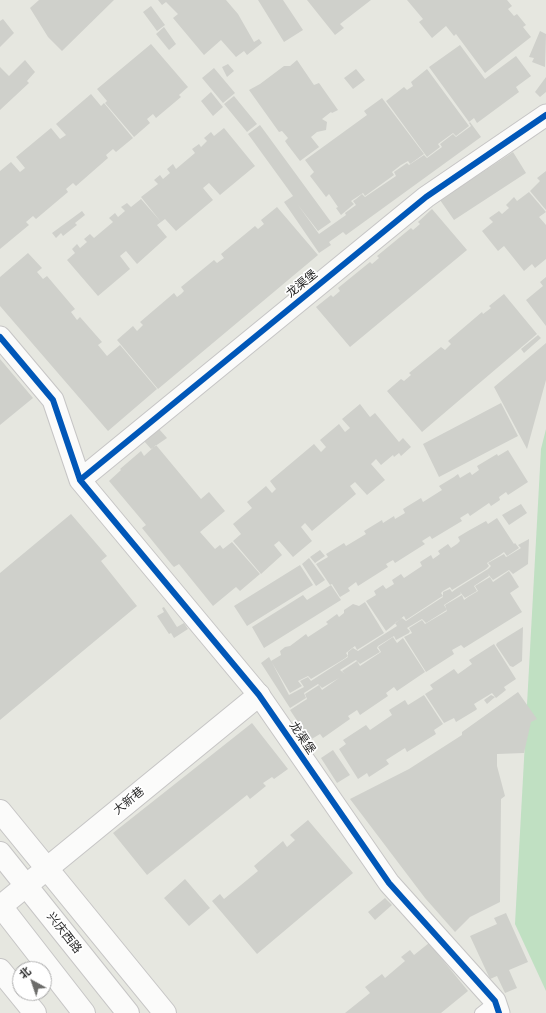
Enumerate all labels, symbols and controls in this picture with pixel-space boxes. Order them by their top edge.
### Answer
street label: 龙渠堡 [283,267,321,301]
street label: 龙渠堡 [286,719,318,757]
street label: 大新巷 [110,784,148,818]
street label: 兴庆西路 [44,910,84,956]
north arrow [12,961,52,1001]
text: 北 [16,964,34,981]

